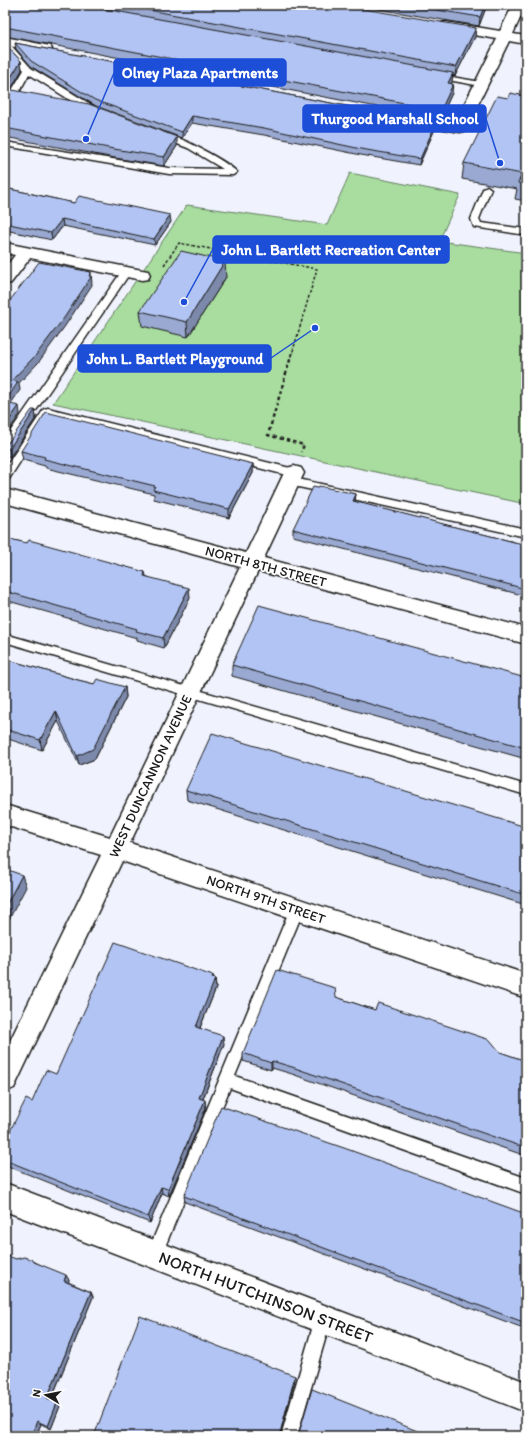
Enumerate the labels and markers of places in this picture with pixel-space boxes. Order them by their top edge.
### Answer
callout: Olney Plaza Apartments [114,59,286,86]
callout: Thurgood Marshall School [303,105,486,132]
callout: John L. Bartlett Recreation Center [213,236,449,263]
callout: John L. Bartlett Playground [78,345,271,372]

